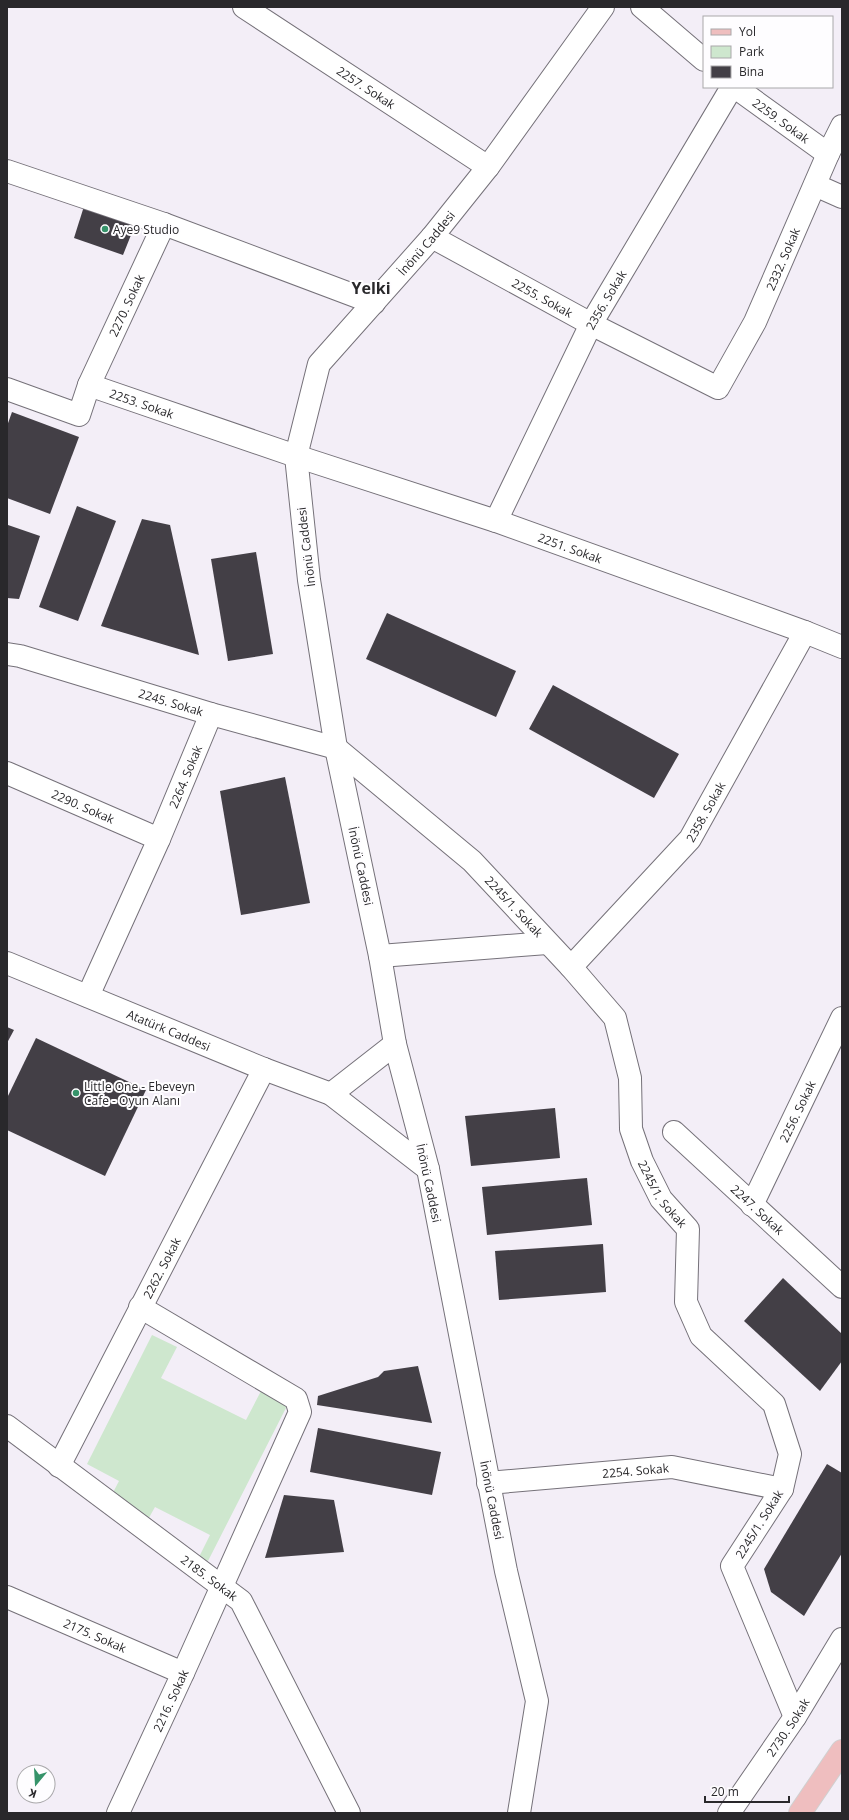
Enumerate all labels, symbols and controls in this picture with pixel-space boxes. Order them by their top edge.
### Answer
legend [703,16,833,88]
text: Yol [739,23,756,40]
text: Park [739,43,765,60]
street label: 2257. Sokak [333,62,399,113]
text: Bina [739,63,764,80]
street label: 2259. Sokak [749,94,814,147]
street label: İnönü Caddesi [393,207,458,279]
place label: Aye9 Studio [113,221,179,238]
marker: Aye9 Studio [100,224,110,234]
street label: 2332. Sokak [761,224,804,293]
street label: 2356. Sokak [581,266,630,332]
street label: 2270. Sokak [104,271,148,339]
street label: 2255. Sokak [509,274,577,321]
district label: Yelki [351,277,391,299]
street label: 2253. Sokak [107,384,177,422]
street label: İnönü Caddesi [293,506,319,588]
street label: 2251. Sokak [536,528,605,567]
street label: 2245. Sokak [137,684,206,720]
street label: 2264. Sokak [164,742,206,811]
street label: 2358. Sokak [681,778,729,845]
street label: 2290. Sokak [49,785,118,827]
street label: İnönü Caddesi [344,825,378,907]
street label: 2245/1. Sokak [481,872,548,941]
street label: Atatürk Caddesi [124,1005,213,1055]
street label: 2256. Sokak [775,1077,820,1145]
place label: Little One - Ebeveyn Cafe - Oyun Alanı [84,1078,195,1109]
marker: Little One - Ebeveyn Cafe - Oyun Alanı [71,1088,81,1098]
street label: İnönü Caddesi [412,1142,446,1224]
street label: 2245/1. Sokak [634,1157,691,1231]
street label: 2247. Sokak [727,1180,789,1239]
street label: 2262. Sokak [138,1234,185,1301]
street label: İnönü Caddesi [476,1459,508,1541]
street label: 2254. Sokak [601,1459,670,1482]
street label: 2245/1. Sokak [731,1486,787,1562]
street label: 2185. Sokak [178,1551,242,1605]
street label: 2175. Sokak [61,1614,130,1656]
street label: 2216. Sokak [148,1666,192,1734]
street label: 2730. Sokak [762,1694,813,1760]
north arrow [16,1764,56,1804]
scale bar [705,1778,789,1804]
text: 20 m [711,1783,739,1800]
text: K [26,1786,39,1802]

